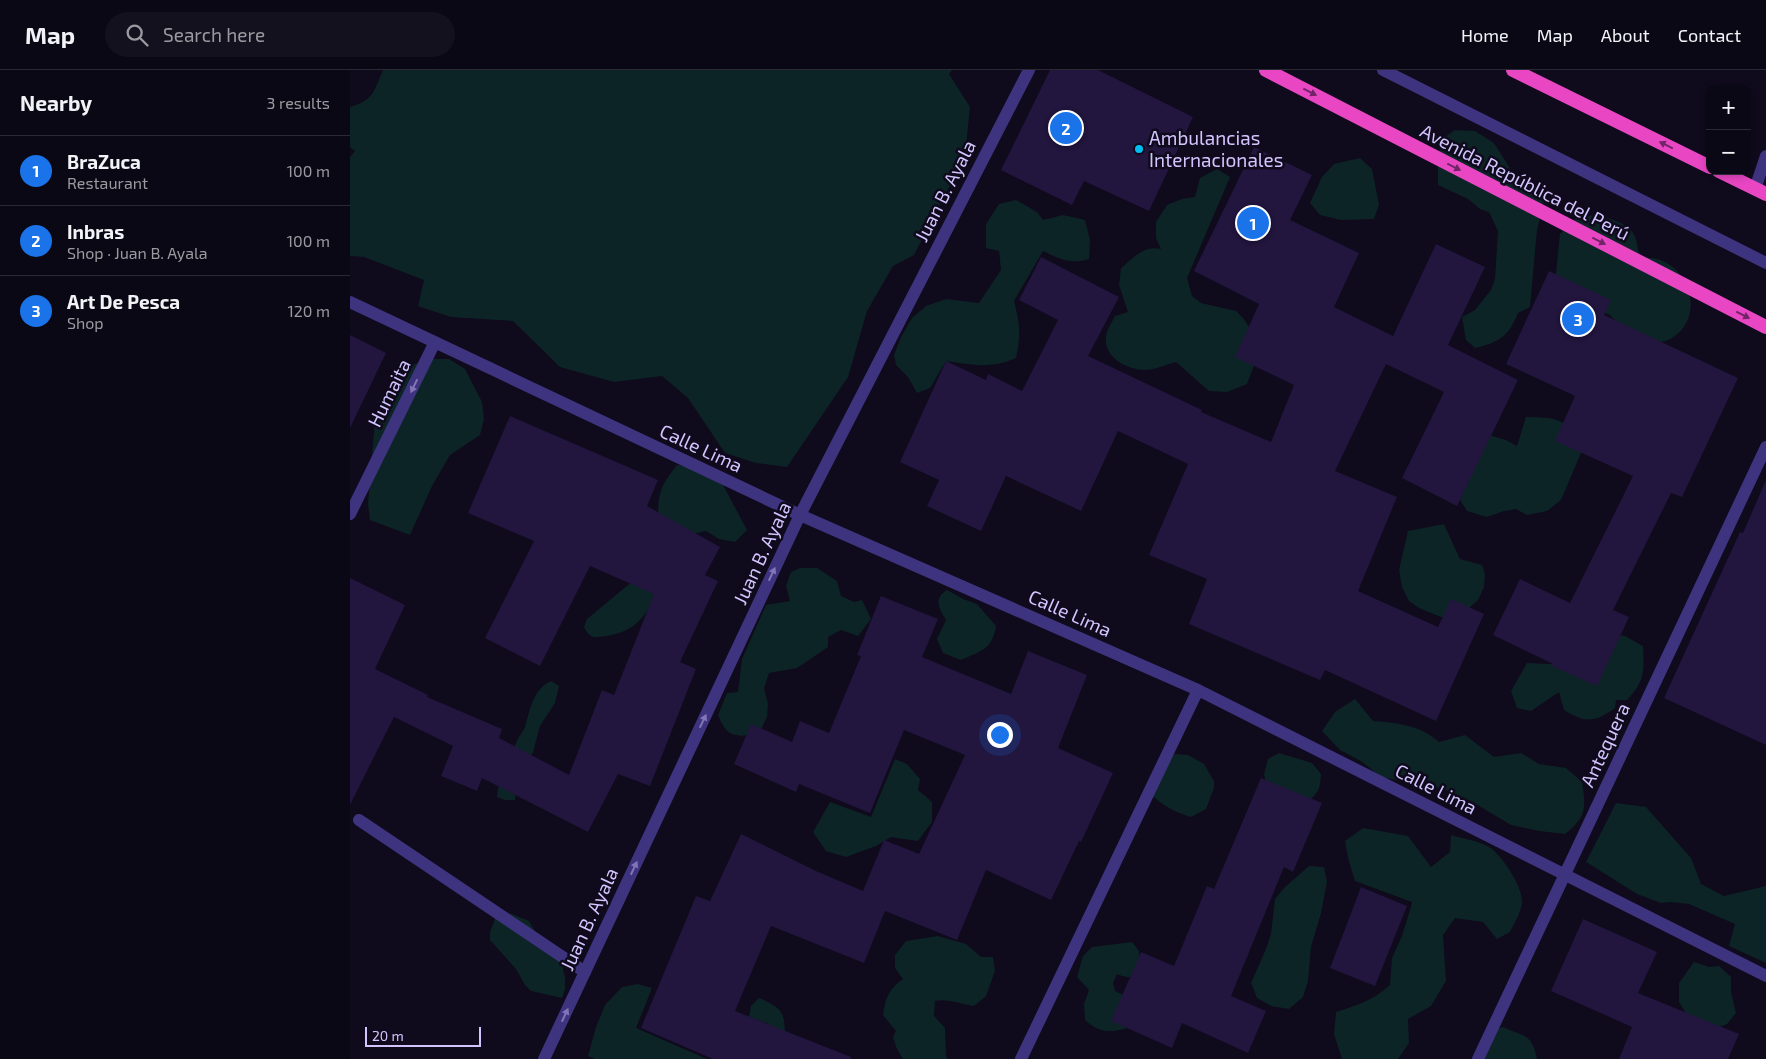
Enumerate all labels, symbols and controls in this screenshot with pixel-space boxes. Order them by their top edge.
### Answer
search box [105,12,455,57]
text: Map [25,20,75,49]
icon: search [123,21,151,49]
text: Search here [163,23,265,46]
text: Home [1461,24,1509,46]
text: Map [1537,24,1573,46]
text: About [1601,24,1650,46]
text: Contact [1678,24,1741,46]
map controls [1706,85,1751,175]
button: + [1706,85,1751,130]
one-way arrow [1302,88,1317,96]
text: Nearby [20,90,92,115]
text: 3 results [267,93,330,112]
pin: 2 [1050,109,1082,147]
street label: Avenida República del Perú [1417,119,1634,244]
place label: Ambulancias Internacionales [1149,126,1283,171]
button: − [1706,130,1751,175]
street label: Juan B. Ayala [909,136,980,245]
one-way arrow [1659,141,1673,149]
marker: Ambulancias Internacionales [1133,143,1145,155]
text: BraZuca [67,150,141,173]
text: 1 [33,161,39,180]
text: 100 m [287,161,330,180]
one-way arrow [1447,163,1461,171]
text: Restaurant [67,173,148,192]
pin: 1 [1237,204,1269,242]
text: Inbras [67,220,124,243]
text: 2 [31,231,41,250]
text: 100 m [287,231,330,250]
one-way arrow [1591,237,1606,245]
text: Shop · Juan B. Ayala [67,243,208,262]
text: Art De Pesca [67,290,180,313]
pin: 3 [1562,300,1594,338]
text: 3 [31,301,41,320]
text: 120 m [287,301,330,320]
one-way arrow [1736,311,1750,319]
text: Shop [67,313,104,332]
street label: Humaita [362,355,415,431]
one-way arrow [409,379,417,393]
street label: Calle Lima [656,418,746,477]
street label: Juan B. Ayala [728,498,795,608]
one-way arrow [769,567,777,581]
street label: Calle Lima [1025,584,1115,641]
street label: Antequera [1575,699,1634,791]
one-way arrow [699,714,707,728]
your location [987,722,1013,748]
street label: Calle Lima [1392,758,1481,819]
one-way arrow [630,861,638,875]
street label: Juan B. Ayala [555,864,622,974]
one-way arrow [561,1008,569,1022]
scale bar [365,1024,481,1047]
text: 20 m [372,1027,404,1044]

